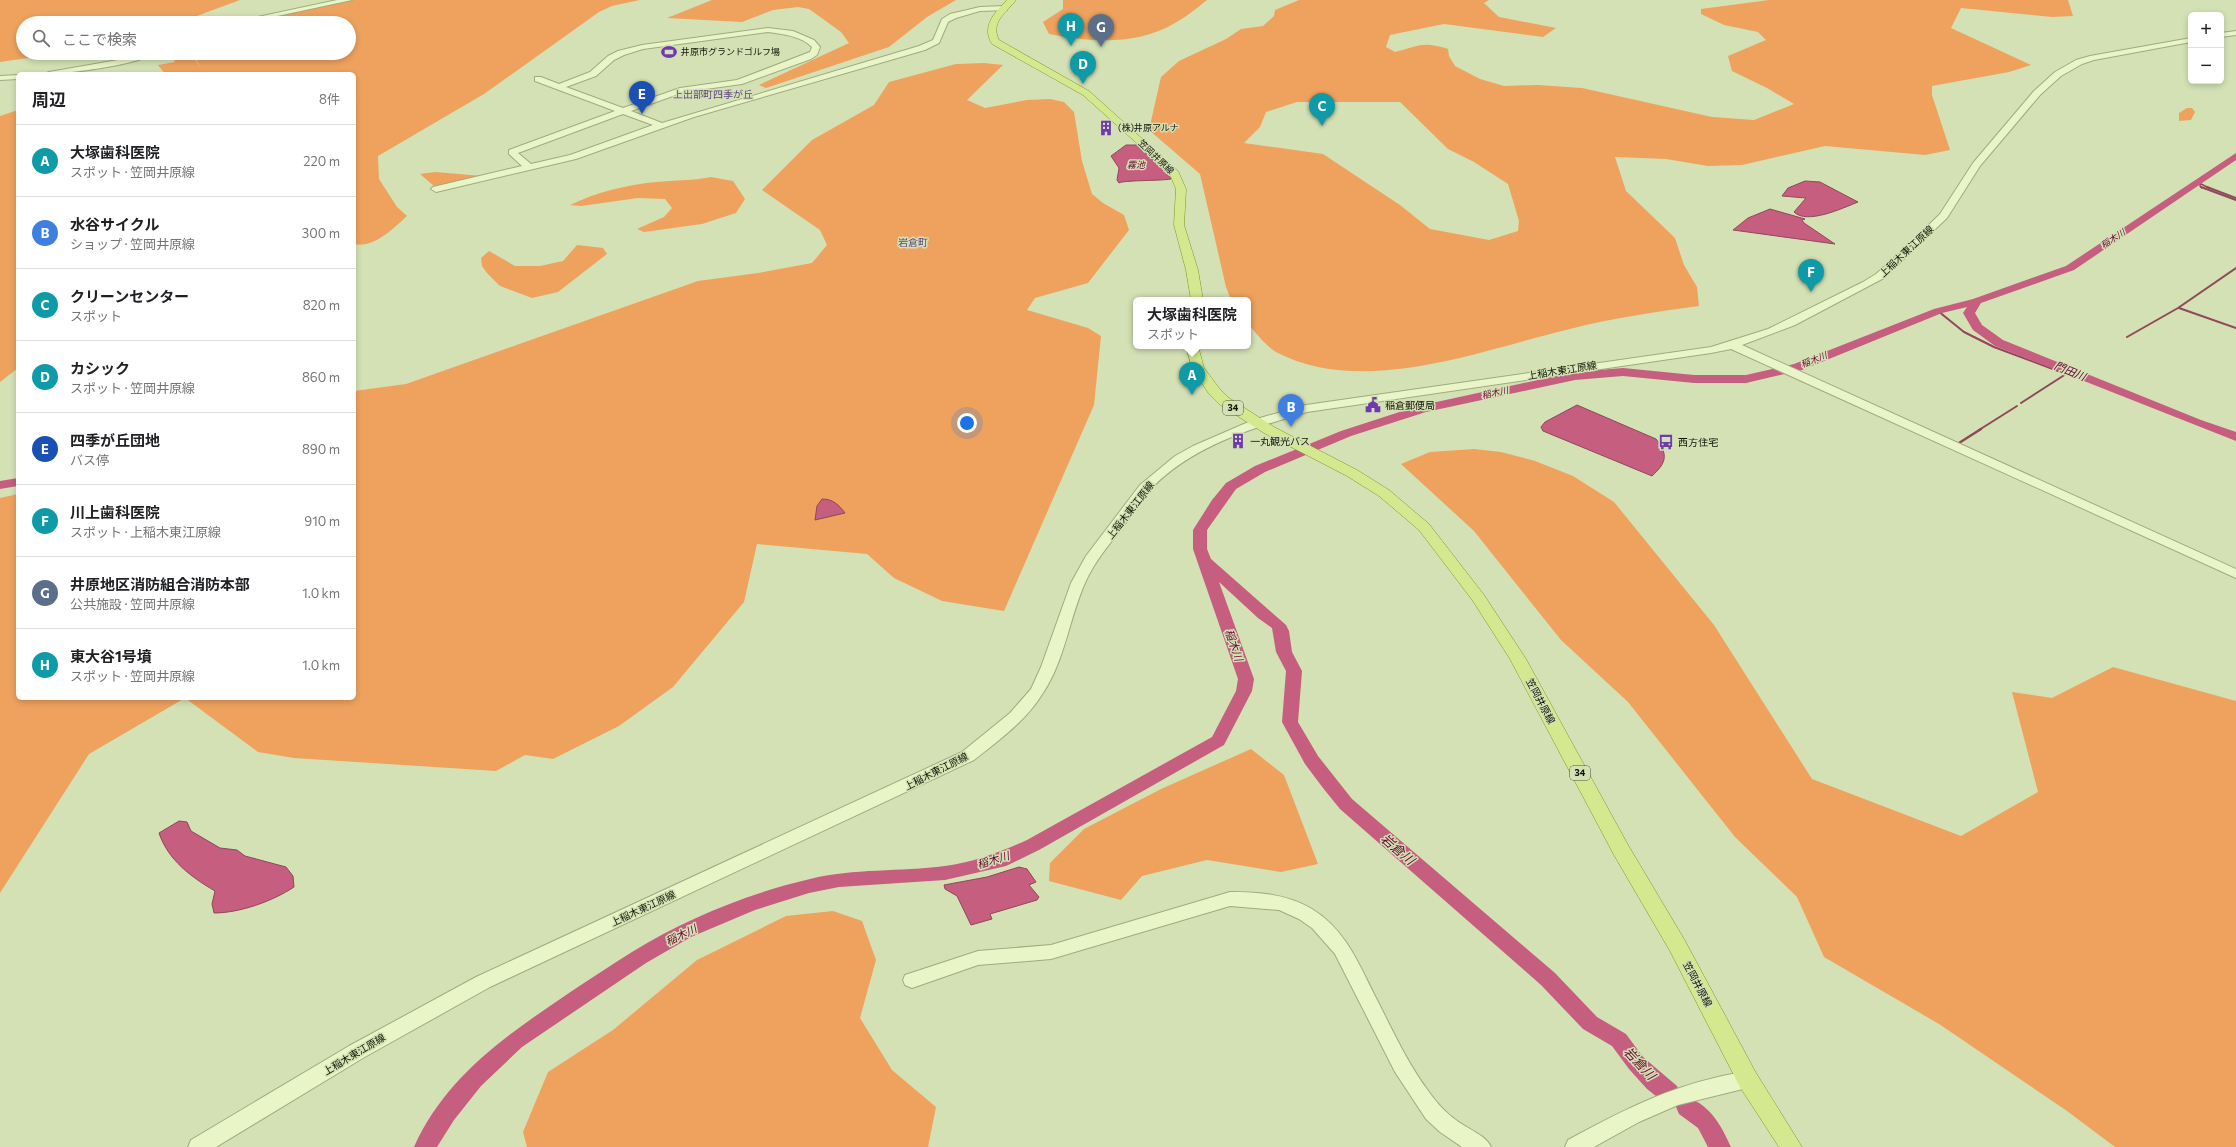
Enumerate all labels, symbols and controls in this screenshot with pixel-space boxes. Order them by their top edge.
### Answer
map controls [2188,12,2224,84]
button: + [2188,12,2224,48]
pin: H [1058,13,1084,46]
pin: G [1088,14,1114,47]
search box [16,16,356,60]
icon: search [30,27,52,49]
text: ここで検索 [62,30,137,48]
sports icon: 井原市グランドゴルフ場 [660,43,678,61]
place label: 井原市グランドゴルフ場 [681,46,780,57]
button: − [2188,48,2224,84]
pin: D [1070,51,1096,84]
pin: E [629,81,655,114]
district label: 上出部町四季が丘 [673,88,753,100]
text: 周辺 [32,89,66,110]
text: 8件 [319,91,340,107]
pin: C [1309,93,1335,126]
building icon: (株)井原アルナ [1097,119,1115,137]
place label: (株)井原アルナ [1118,122,1179,133]
street label: 笠岡井原線 [1136,137,1177,177]
text: 大塚歯科医院 [70,143,160,161]
text: A [40,153,50,169]
text: 220 m [303,153,340,169]
water label: 霧池 [1127,159,1146,170]
text: スポット · 笠岡井原線 [70,164,195,180]
text: 水谷サイクル [70,215,159,233]
street label: 上稲木東江原線 [1876,223,1936,279]
text: B [41,225,49,241]
text: 300 m [302,225,340,241]
water label: 稲木川 [2098,226,2128,251]
text: ショップ · 笠岡井原線 [70,236,195,252]
district label: 岩倉町 [898,236,928,248]
pin: F [1798,259,1824,292]
text: クリーンセンター [70,287,189,305]
text: C [41,297,49,313]
text: 820 m [303,297,340,313]
popup [1133,297,1251,349]
text: 大塚歯科医院 [1147,305,1237,323]
text: スポット [70,308,122,324]
text: スポット [1147,326,1199,342]
water label: 稲木川 [1799,349,1829,370]
water label: 門田川 [2052,358,2089,383]
text: カシック [70,359,130,377]
street label: 上稲木東江原線 [1526,359,1598,381]
pin: A [1179,362,1205,395]
text: D [40,369,50,385]
text: 860 m [302,369,340,385]
text: スポット · 笠岡井原線 [70,380,195,396]
water label: 稲木川 [1481,384,1510,401]
pin: B [1278,394,1304,427]
public building icon: 稲倉郵便局 [1364,396,1382,414]
place label: 稲倉郵便局 [1385,399,1435,411]
road number: 34 [1223,401,1243,415]
your location [957,413,977,433]
text: 四季が丘団地 [70,431,160,449]
building icon: 一丸観光バス [1229,432,1247,450]
bus stop icon: 西方住宅 [1657,433,1675,451]
place label: 一丸観光バス [1250,435,1310,447]
place label: 西方住宅 [1678,436,1718,448]
text: E [41,441,49,457]
text: 890 m [302,441,340,457]
text: バス停 [70,452,109,468]
street label: 上稲木東江原線 [1104,479,1156,541]
text: 川上歯科医院 [70,503,160,521]
text: F [41,513,49,529]
text: 910 m [304,513,340,529]
text: スポット · 上稲木東江原線 [70,524,221,540]
text: 井原地区消防組合消防本部 [70,575,250,593]
text: G [40,585,50,601]
text: 1.0 km [302,585,340,601]
text: 公共施設 · 笠岡井原線 [70,596,195,612]
water label: 稲木川 [1223,627,1246,663]
text: 東大谷1号墳 [70,647,152,665]
text: H [40,657,50,673]
text: 1.0 km [302,657,340,673]
text: スポット · 笠岡井原線 [70,668,195,684]
street label: 笠岡井原線 [1524,676,1558,726]
street label: 上稲木東江原線 [902,750,970,792]
road number: 34 [1570,766,1590,780]
water label: 岩倉川 [1378,830,1419,869]
water label: 稲木川 [975,848,1011,871]
street label: 上稲木東江原線 [609,888,677,928]
water label: 稲木川 [663,921,699,948]
street label: 笠岡井原線 [1681,959,1715,1009]
street label: 上稲木東江原線 [321,1031,387,1077]
water label: 岩倉川 [1621,1043,1661,1084]

